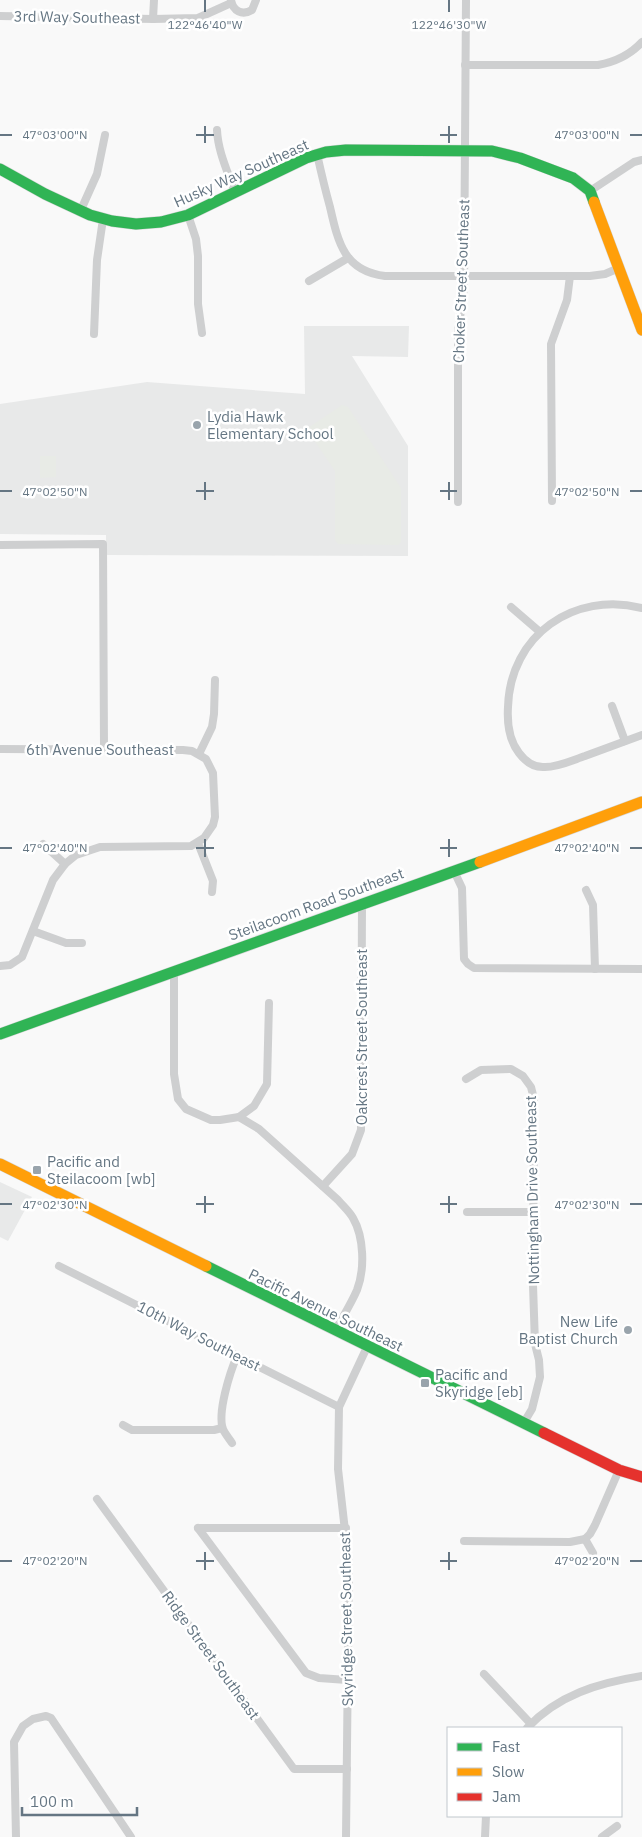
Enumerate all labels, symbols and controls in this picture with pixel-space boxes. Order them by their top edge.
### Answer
street label: 3rd Way Southeast [13,6,141,28]
text: 122°46'40"W [168,17,243,32]
text: 122°46'30"W [412,17,487,32]
text: 47°03'00"N [22,127,88,142]
text: 47°03'00"N [554,127,620,142]
street label: Husky Way Southeast [171,135,311,211]
street label: Choker Street Southeast [449,199,473,363]
place label: Lydia Hawk Elementary School [207,407,334,443]
marker: Lydia Hawk Elementary School [191,419,203,431]
text: 47°02'50"N [22,484,88,499]
text: 47°02'50"N [554,484,620,499]
street label: 6th Avenue Southeast [26,740,174,759]
text: 47°02'40"N [22,840,88,855]
text: 47°02'40"N [554,840,620,855]
street label: Steilacoom Road Southeast [226,863,406,945]
street label: Oakcrest Street Southeast [352,949,371,1125]
street label: Nottingham Drive Southeast [521,1095,543,1285]
place label: Pacific and Steilacoom [wb] [47,1152,156,1188]
marker: Pacific and Steilacoom [wb] [31,1164,43,1176]
text: 47°02'30"N [22,1197,88,1212]
text: 47°02'30"N [554,1197,620,1212]
street label: Pacific Avenue Southeast [246,1264,406,1356]
street label: 10th Way Southeast [134,1297,264,1375]
place label: New Life Baptist Church [519,1312,618,1348]
marker: New Life Baptist Church [622,1324,634,1336]
place label: Pacific and Skyridge [eb] [435,1365,523,1401]
marker: Pacific and Skyridge [eb] [419,1377,431,1389]
street label: Skyridge Street Southeast [335,1532,357,1706]
text: 47°02'20"N [22,1553,88,1568]
text: 47°02'20"N [554,1553,620,1568]
street label: Ridge Street Southeast [158,1587,264,1723]
legend [447,1727,622,1817]
text: Fast [492,1737,520,1756]
text: Slow [492,1762,525,1781]
scale bar [22,1784,138,1816]
text: Jam [492,1787,521,1806]
text: 100 m [30,1792,74,1811]

